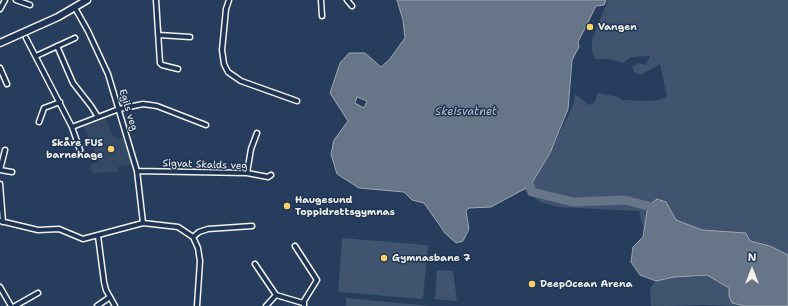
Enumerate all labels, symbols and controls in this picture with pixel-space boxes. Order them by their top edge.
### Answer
place label: Vangen [598,21,637,33]
marker: Vangen [585,22,595,32]
street label: Egils veg [116,88,140,132]
water label: Skeisvatnet [435,105,497,119]
place label: Skåre FUS barnehage [46,137,103,160]
marker: Skåre FUS barnehage [106,144,116,154]
street label: Sigvat Skalds veg [162,158,248,172]
place label: Haugesund Toppidrettsgymnas [295,194,395,218]
marker: Haugesund Toppidrettsgymnas [282,201,292,211]
north arrow [732,250,772,290]
text: N [748,250,756,265]
place label: Gymnasbane 7 [392,252,470,264]
marker: Gymnasbane 7 [379,253,389,263]
place label: DeepOcean Arena [540,278,633,290]
marker: DeepOcean Arena [527,279,537,289]

